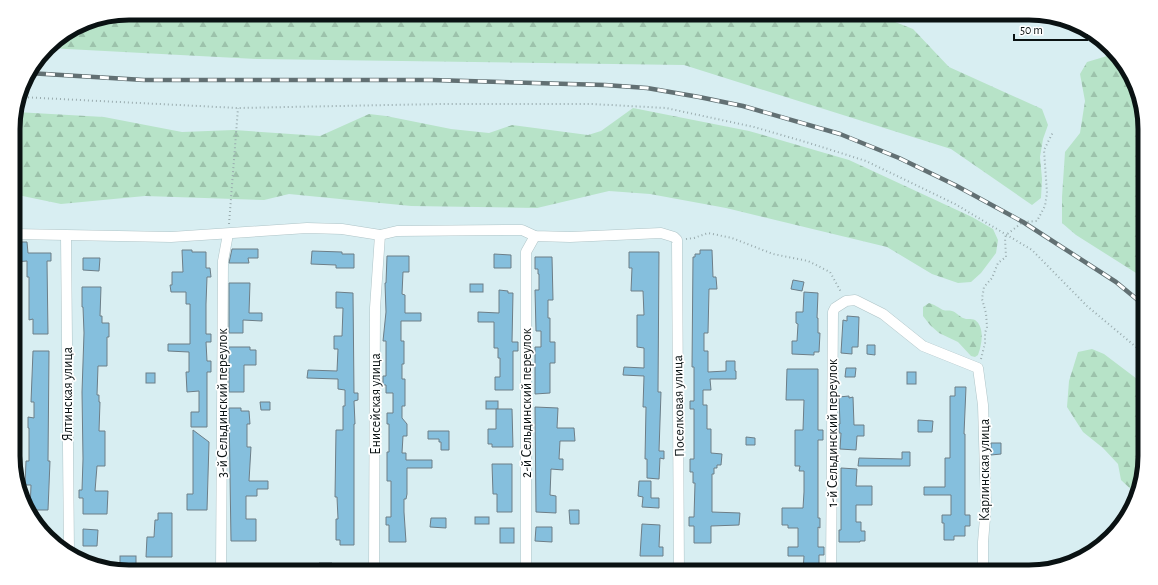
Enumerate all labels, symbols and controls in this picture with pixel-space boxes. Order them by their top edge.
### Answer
scale bar [1014,16,1087,42]
text: 50 m [1020,24,1043,36]
street label: 2-й Сельдинский переулок [520,327,534,478]
street label: 3-й Сельдинский переулок [216,328,230,478]
street label: Ялтинская улица [61,346,75,441]
street label: Енисейская улица [369,353,383,455]
street label: Поселковая улица [671,354,687,457]
street label: 1-й Сельдинский переулок [826,358,840,507]
street label: Карлинская улица [978,418,992,521]

